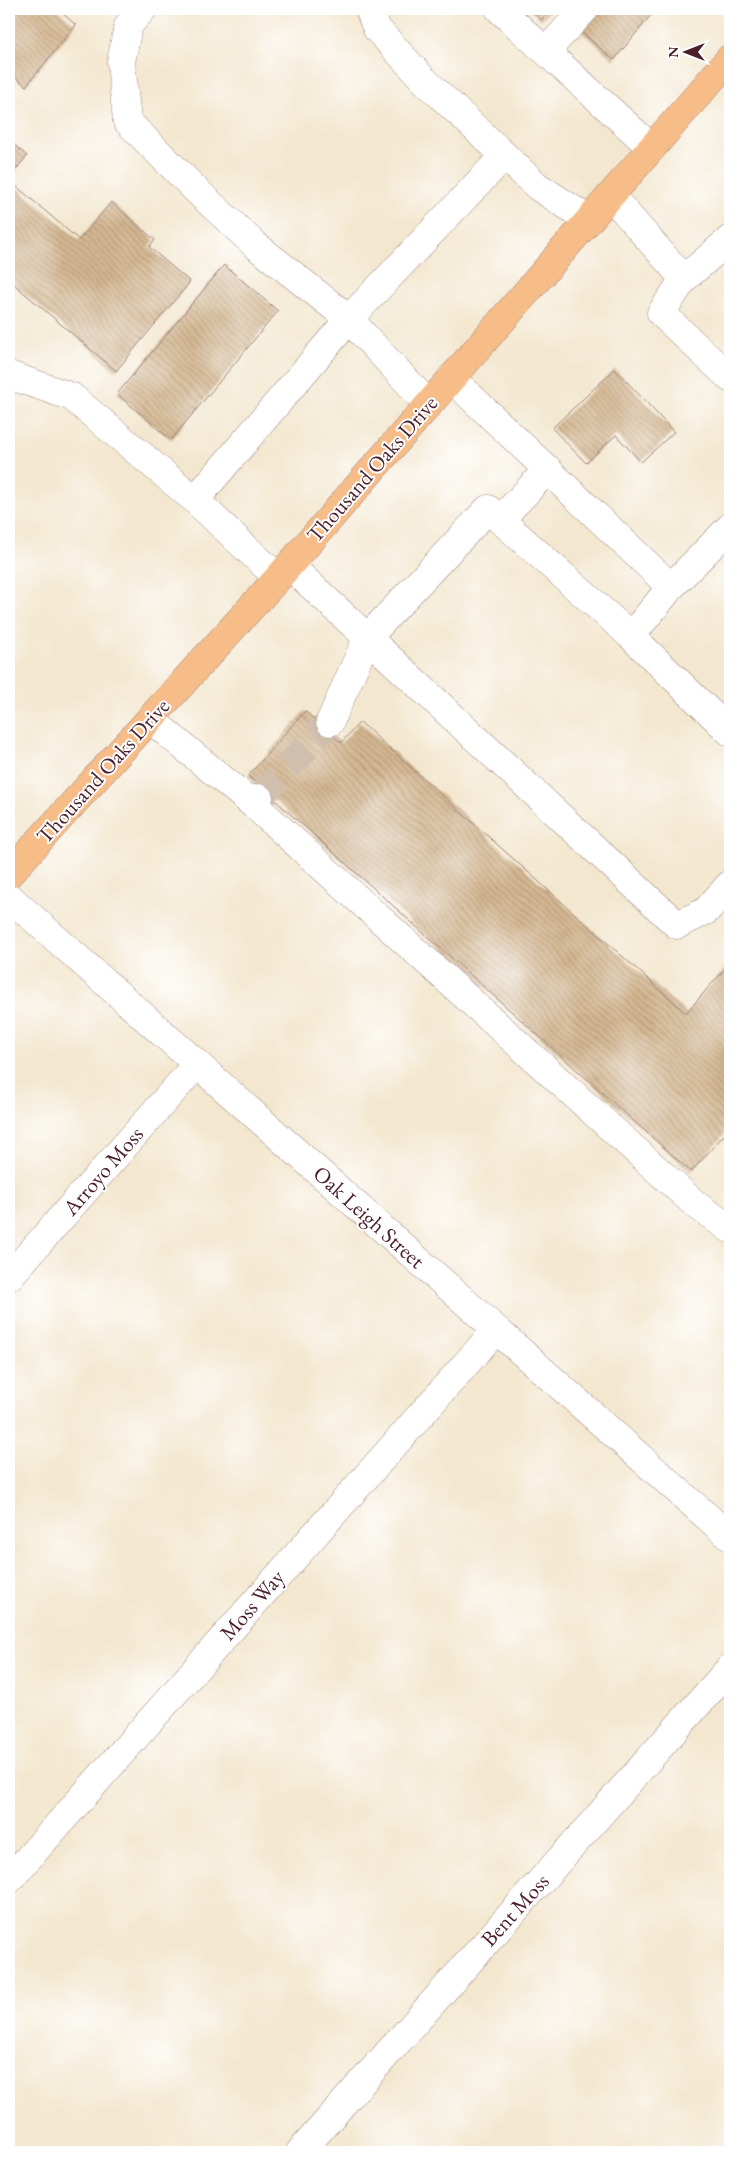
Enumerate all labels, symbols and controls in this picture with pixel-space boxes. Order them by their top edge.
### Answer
north arrow [662,28,712,78]
text: N [664,46,682,58]
street label: Thousand Oaks Drive [300,389,444,549]
street label: Thousand Oaks Drive [30,692,176,850]
street label: Arroyo Moss [56,1120,150,1222]
street label: Oak Leigh Street [307,1159,431,1275]
street label: Moss Way [213,1563,291,1647]
street label: Bent Moss [474,1867,556,1953]

